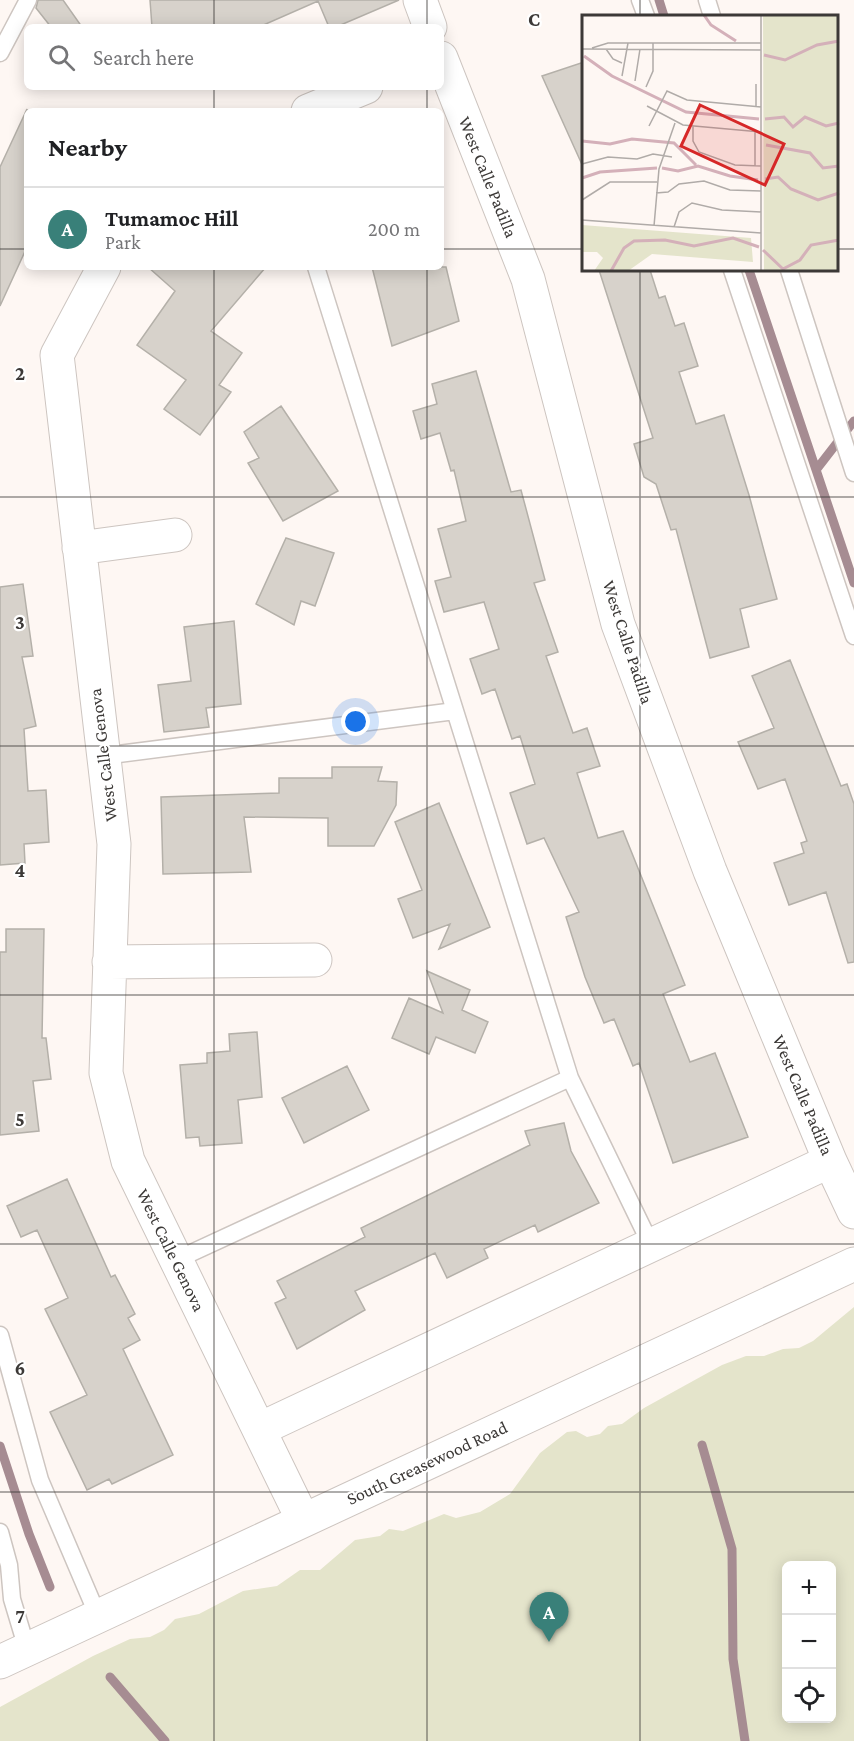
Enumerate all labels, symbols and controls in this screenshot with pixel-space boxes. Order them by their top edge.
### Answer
text: C [528,8,540,30]
inset map [582,15,839,272]
search box [24,24,444,90]
icon: search [45,41,78,74]
text: Search here [93,45,194,70]
street label: West Calle Padilla [455,114,521,240]
text: Nearby [48,133,127,162]
text: Tumamoc Hill [105,206,238,231]
text: A [62,218,73,240]
text: 200 m [368,218,420,240]
text: Park [105,231,141,253]
text: 2 [15,362,25,384]
street label: West Calle Padilla [599,578,657,706]
text: 3 [15,611,25,633]
street label: West Calle Genova [85,687,121,823]
your location [341,707,370,736]
text: 4 [15,859,26,881]
street label: West Calle Padilla [769,1032,837,1158]
text: 5 [15,1108,25,1130]
street label: West Calle Genova [133,1185,209,1315]
text: 6 [15,1357,25,1379]
street label: South Greasewood Road [344,1417,511,1509]
map controls [782,1561,836,1723]
button: + [782,1561,836,1615]
pin: A [530,1592,568,1642]
text: 7 [15,1605,25,1627]
button: − [782,1615,836,1669]
button: locate [782,1669,836,1723]

